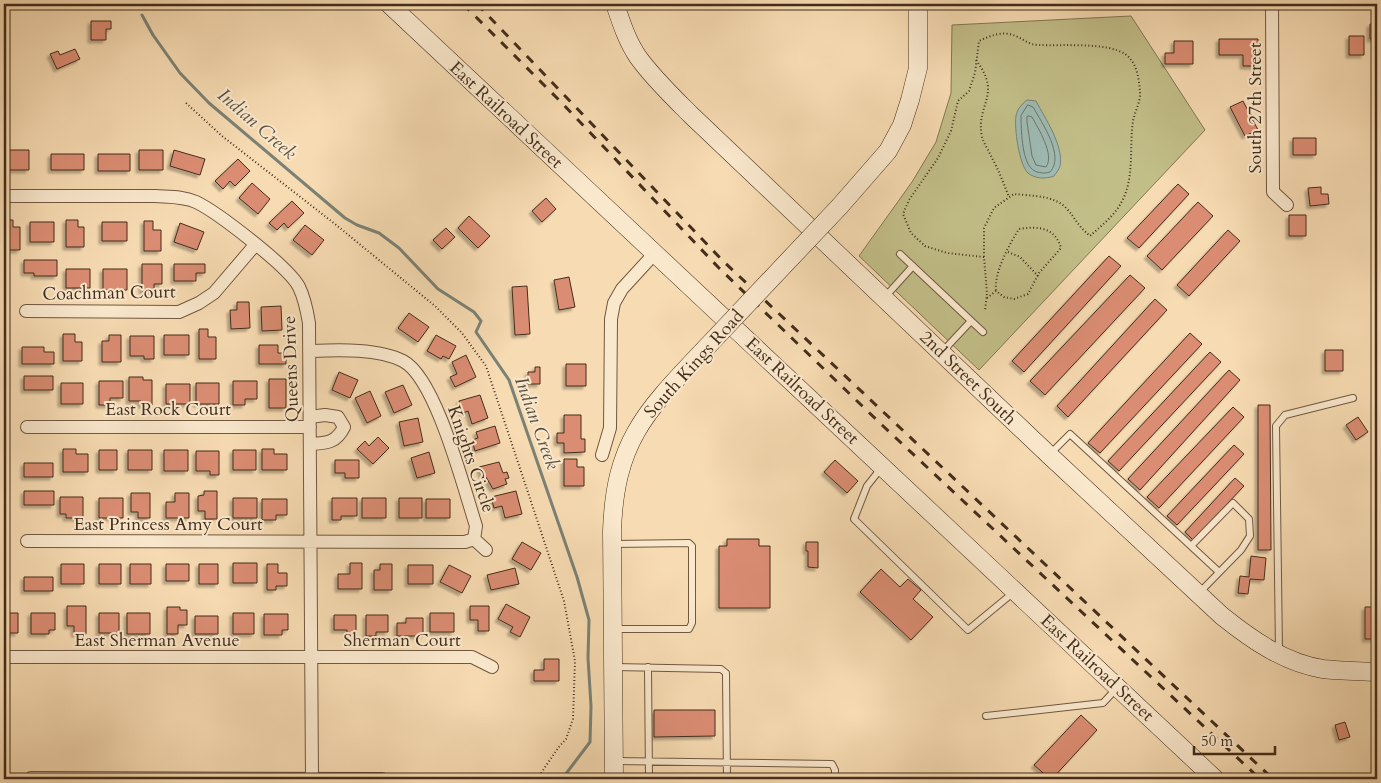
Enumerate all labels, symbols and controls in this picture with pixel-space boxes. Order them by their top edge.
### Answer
street label: South 27th Street [1243,42,1268,174]
street label: East Railroad Street [444,56,569,175]
water label: Indian Creek [212,82,303,166]
street label: Coachman Court [42,279,176,307]
street label: South Kings Road [638,304,750,424]
street label: Queens Drive [277,315,305,423]
street label: 2nd Street South [914,325,1022,431]
street label: East Railroad Street [740,332,865,451]
water label: Indian Creek [508,373,566,474]
street label: East Rock Court [105,397,231,422]
street label: Knights Circle [441,402,501,516]
street label: East Princess Amy Court [73,512,263,537]
street label: East Railroad Street [1035,609,1160,728]
street label: East Sherman Avenue [74,628,240,653]
street label: Sherman Court [343,628,461,653]
scale bar [1194,723,1275,755]
text: 50 m [1201,731,1233,751]

